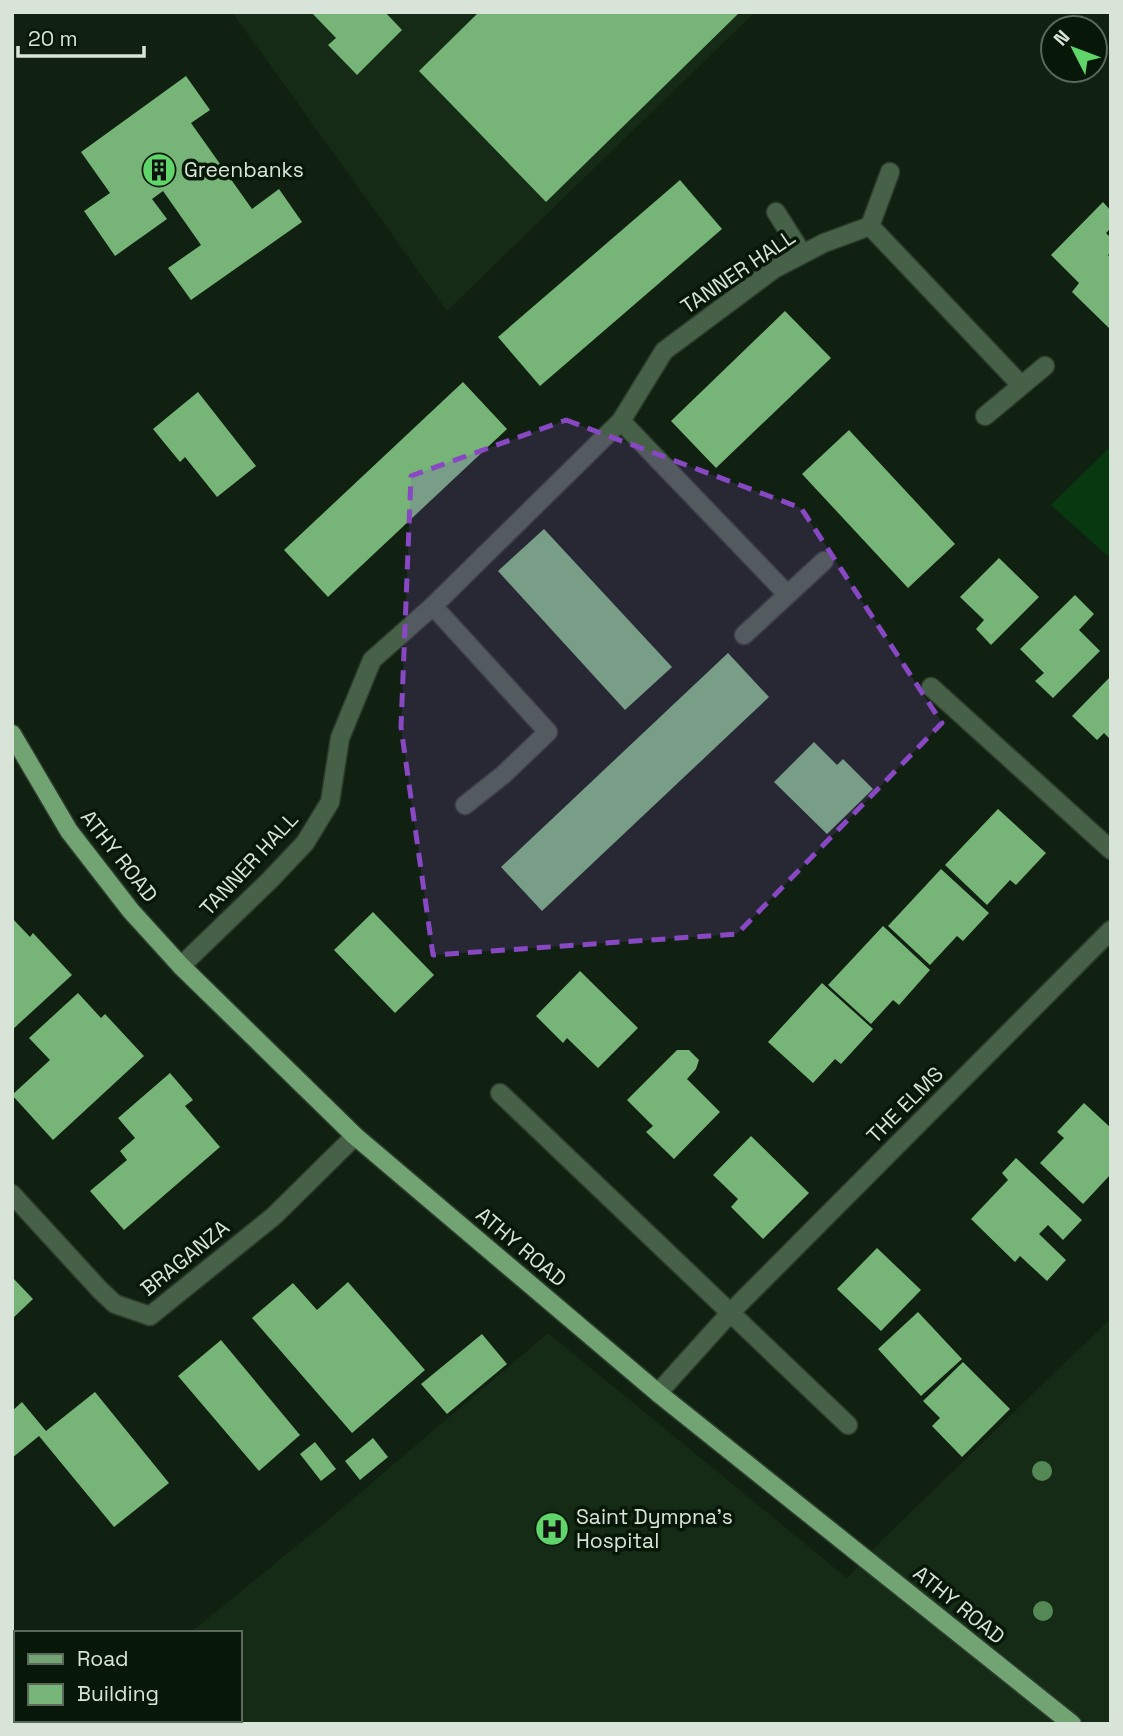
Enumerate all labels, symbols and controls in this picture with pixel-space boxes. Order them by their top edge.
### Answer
scale bar [18,14,144,58]
north arrow [1039,14,1109,84]
text: 20 m [28,25,78,52]
text: N [1048,25,1075,51]
building icon: Greenbanks [140,151,178,189]
place label: Greenbanks [184,156,304,183]
street label: TANNER HALL [675,223,800,320]
street label: ATHY ROAD [75,804,164,907]
street label: TANNER HALL [194,806,304,921]
street label: THE ELMS [861,1061,949,1149]
street label: ATHY ROAD [471,1201,572,1292]
street label: BRAGANZA [135,1214,235,1302]
place label: Saint Dympna's Hospital [576,1503,733,1554]
hospital icon: Saint Dympna's Hospital [533,1510,571,1548]
street label: ATHY ROAD [908,1560,1011,1650]
legend [14,1631,242,1722]
text: Road [77,1645,129,1672]
text: Building [77,1680,159,1707]

